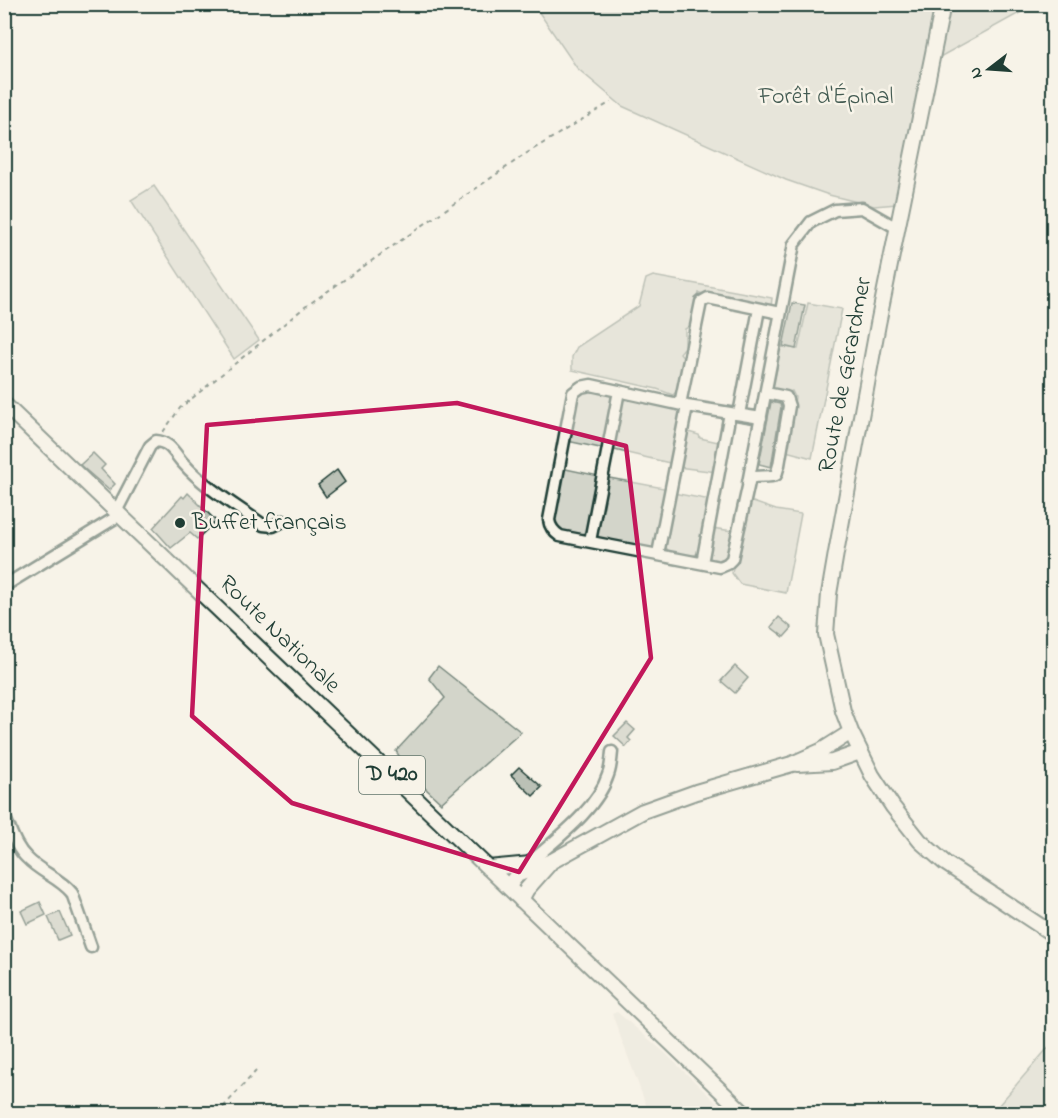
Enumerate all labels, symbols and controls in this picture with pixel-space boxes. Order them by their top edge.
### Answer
north arrow [959,39,1019,99]
text: N [963,64,990,81]
park label: Forêt d'Épinal [758,80,893,115]
street label: Route de Gérardmer [810,274,882,476]
place label: Buffet français [191,506,347,541]
marker: Buffet français [173,516,187,530]
street label: Route Nationale [210,568,348,703]
road number: D 420 [359,756,425,794]

